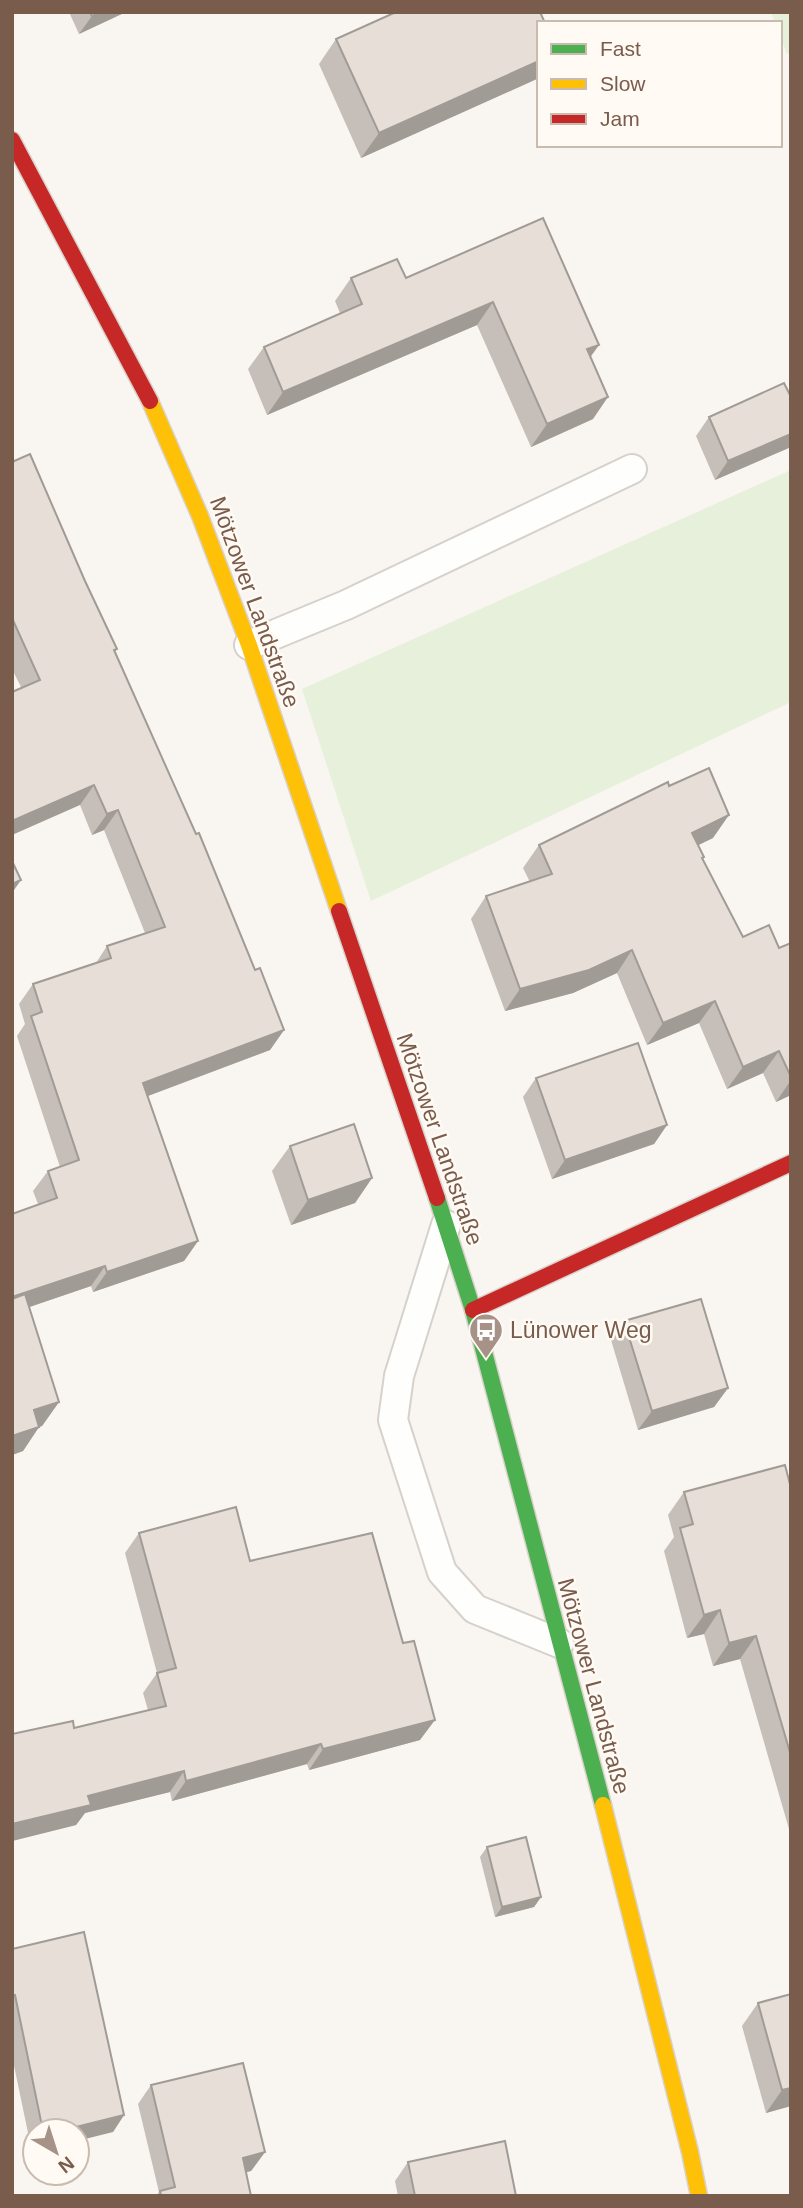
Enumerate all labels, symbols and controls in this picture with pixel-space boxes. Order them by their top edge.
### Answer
legend [537,21,782,147]
text: Fast [600,37,641,60]
text: Slow [600,72,646,95]
text: Jam [600,107,640,130]
street label: Mötzower Landstraße [205,493,305,711]
street label: Mötzower Landstraße [391,1030,489,1248]
bus stop icon: Lünower Weg [467,1311,505,1360]
place label: Lünower Weg [510,1317,652,1343]
street label: Mötzower Landstraße [553,1575,635,1797]
north arrow [21,2117,91,2187]
text: N [54,2152,78,2177]

